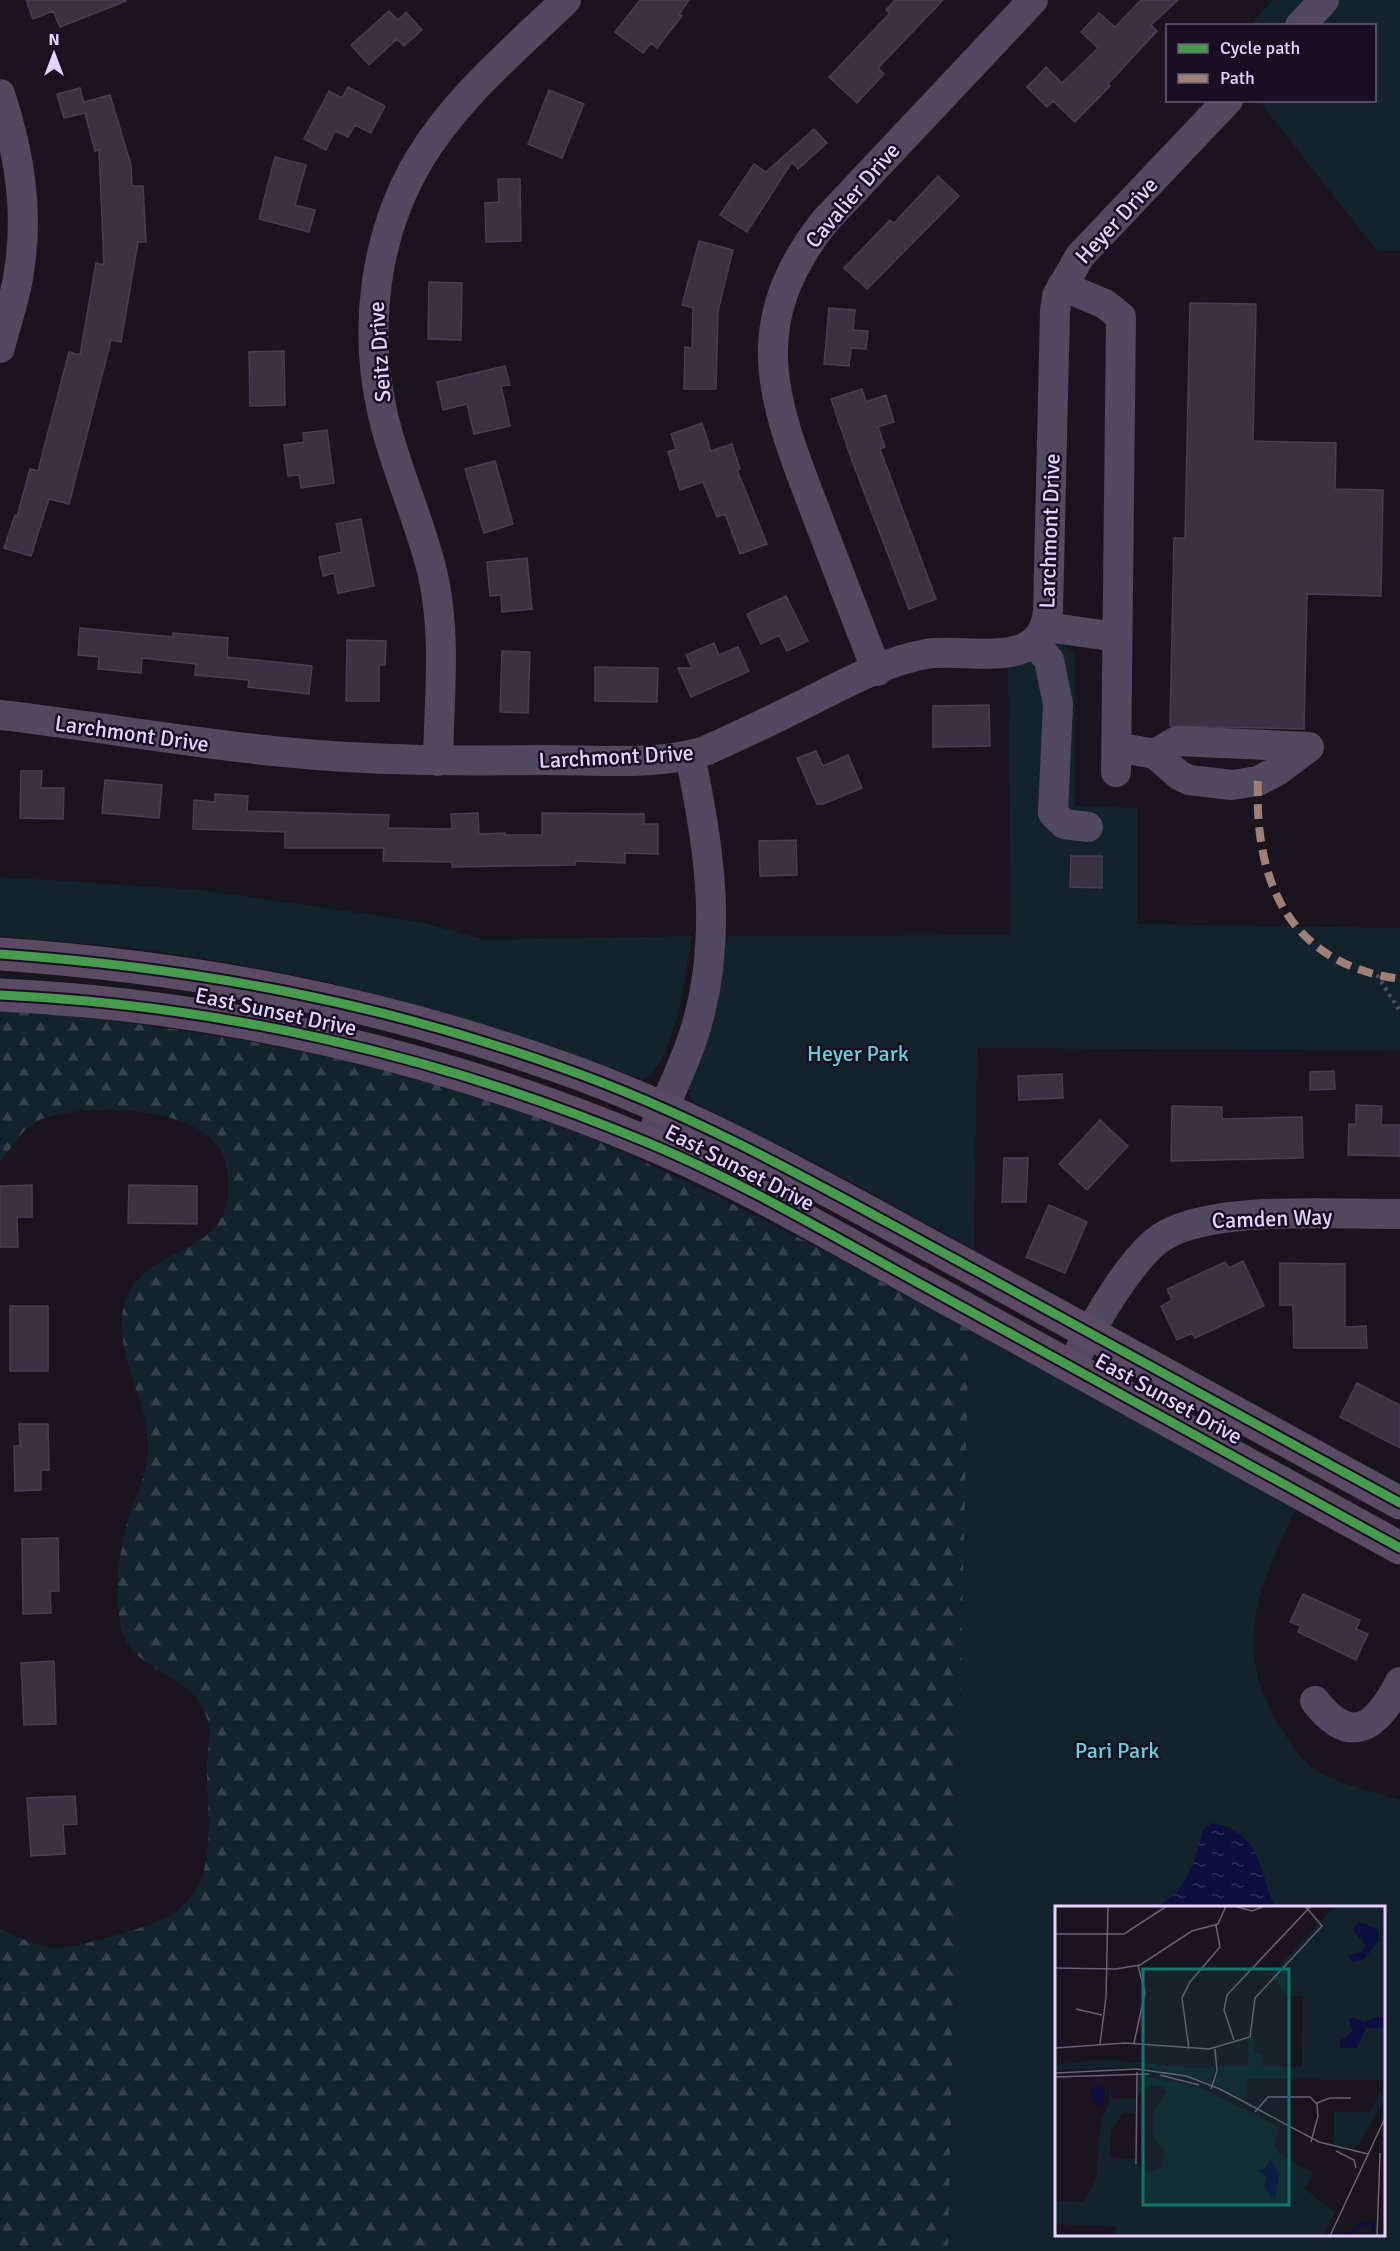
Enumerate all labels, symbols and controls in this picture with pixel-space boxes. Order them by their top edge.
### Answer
north arrow [24,24,84,84]
legend [1166,24,1376,102]
text: N [48,30,60,50]
text: Cycle path [1220,37,1300,59]
text: Path [1220,67,1255,89]
street label: Cavalier Drive [799,137,905,253]
street label: Heyer Drive [1069,171,1163,269]
street label: Seitz Drive [363,301,396,403]
street label: Larchmont Drive [1033,453,1066,609]
street label: Larchmont Drive [53,709,211,758]
street label: Larchmont Drive [538,739,694,774]
street label: East Sunset Drive [193,981,359,1042]
park label: Heyer Park [807,1040,909,1067]
street label: East Sunset Drive [660,1118,819,1217]
street label: Camden Way [1211,1203,1333,1234]
street label: East Sunset Drive [1090,1347,1247,1450]
park label: Pari Park [1075,1737,1159,1764]
inset map [1055,1906,1385,2236]

